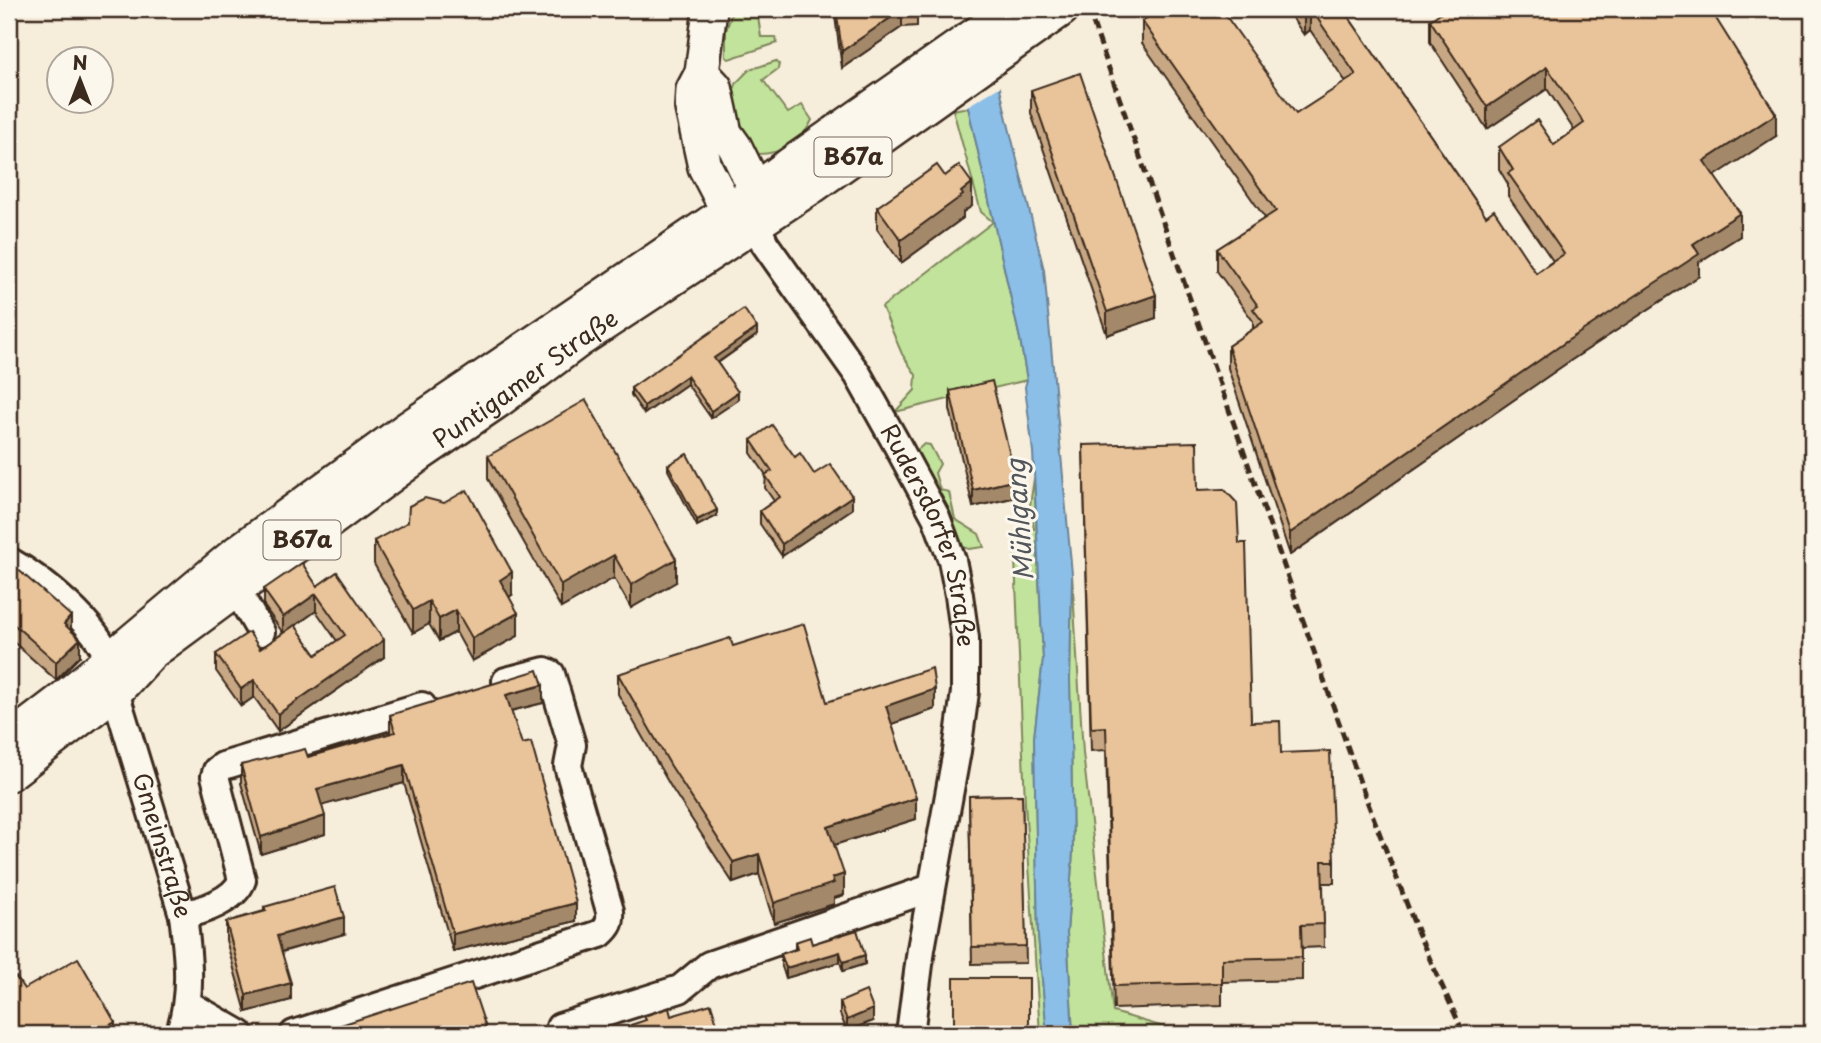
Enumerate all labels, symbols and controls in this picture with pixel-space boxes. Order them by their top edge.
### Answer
north arrow [46,46,116,116]
text: N [72,48,88,76]
road number: B67a [814,138,892,176]
street label: Puntigamer Straße [425,299,624,456]
street label: Rudersdorfer Straße [873,417,985,647]
water label: Mühlgang [995,456,1042,582]
road number: B67a [264,520,340,560]
street label: Gmeinstraße [125,768,203,922]

